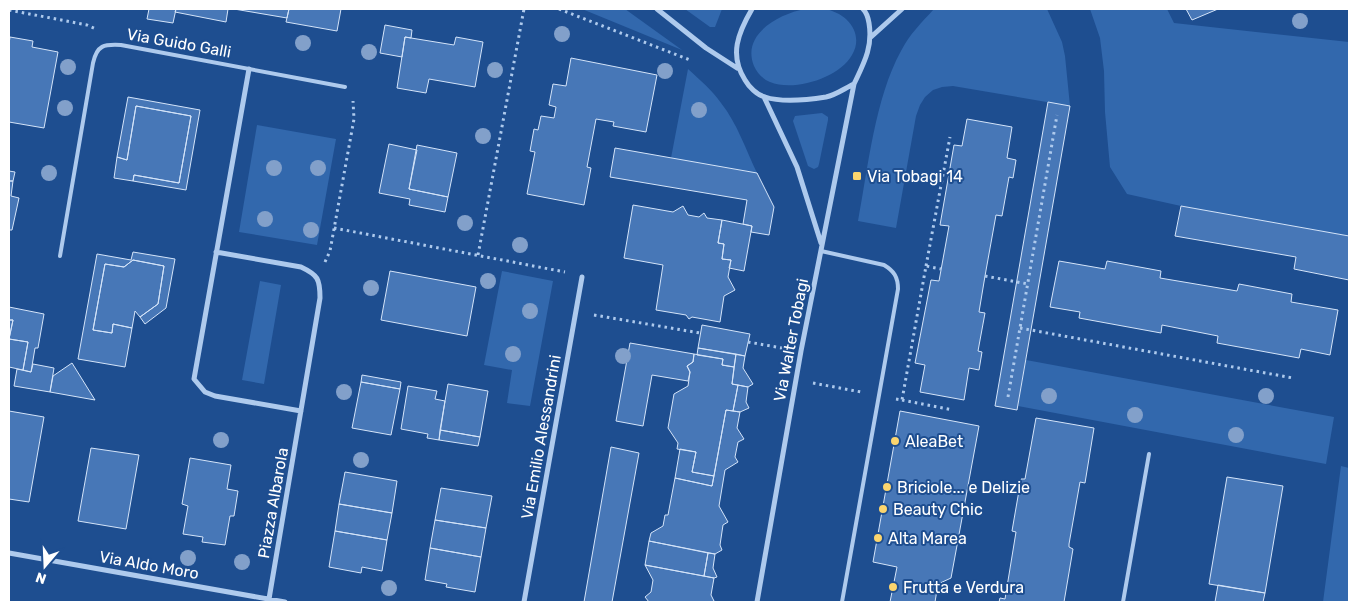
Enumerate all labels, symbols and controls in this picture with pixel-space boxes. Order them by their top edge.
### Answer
street label: Via Guido Galli [125,24,233,62]
place label: Via Tobagi 14 [867,167,963,186]
marker: Via Tobagi 14 [851,170,863,182]
street label: Via Walter Tobagi [770,277,812,403]
street label: Via Emilio Alessandrini [517,353,565,521]
place label: AleaBet [905,432,963,451]
marker: AleaBet [889,435,901,447]
street label: Piazza Albarola [254,446,292,560]
place label: Briciole... e Delizie [897,478,1030,497]
marker: Briciole... e Delizie [881,481,893,493]
place label: Beauty Chic [893,500,983,519]
marker: Beauty Chic [877,503,889,515]
place label: Alta Marea [888,529,967,548]
marker: Alta Marea [872,532,884,544]
north arrow [20,541,70,591]
street label: Via Aldo Moro [98,547,200,583]
text: N [33,568,48,587]
place label: Frutta e Verdura [903,578,1024,597]
marker: Frutta e Verdura [887,581,899,593]

